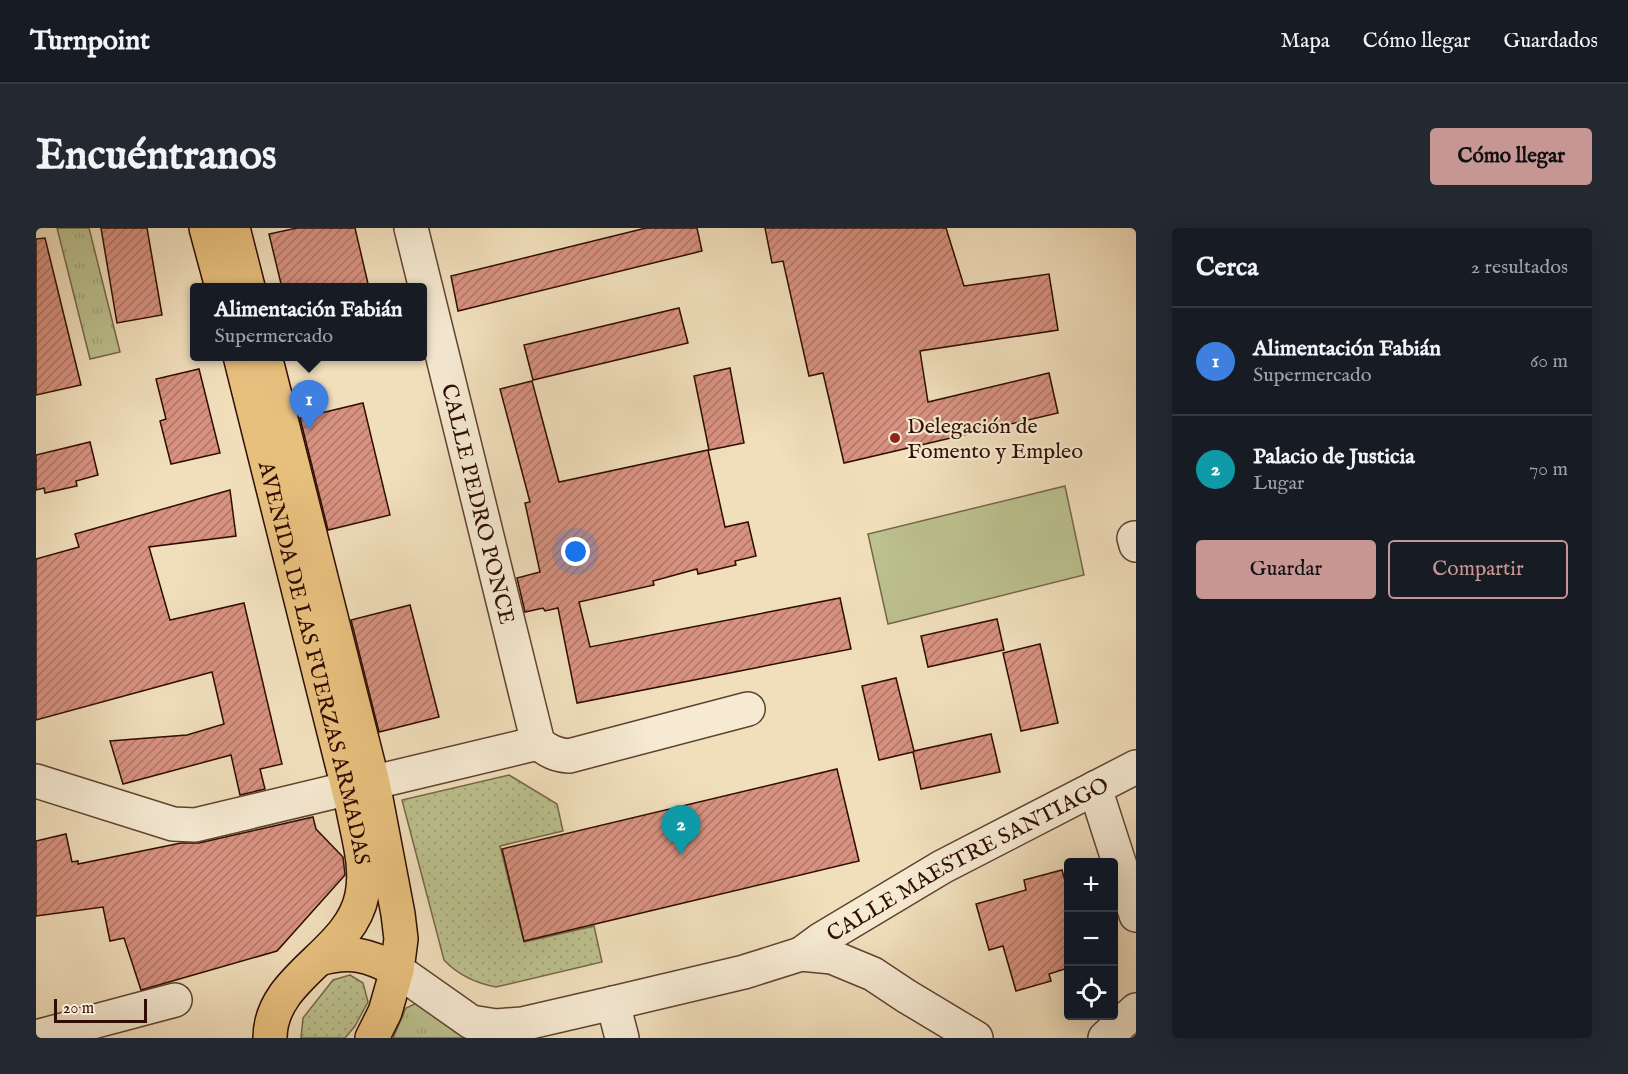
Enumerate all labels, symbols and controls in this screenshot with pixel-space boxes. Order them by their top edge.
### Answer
text: Turnpoint [30,24,150,59]
text: Mapa [1281,28,1330,55]
text: Cómo llegar [1363,28,1470,55]
text: Guardados [1503,28,1598,55]
button: Cómo llegar [1430,128,1592,185]
text: Encuéntranos [36,130,277,183]
text: Cerca [1196,251,1258,284]
text: 2 resultados [1471,255,1568,280]
popup [190,283,427,361]
text: Alimentación Fabián [215,296,402,324]
text: Supermercado [215,324,333,349]
text: Alimentación Fabián [1253,335,1441,363]
text: 1 [1212,349,1219,374]
text: 60 m [1530,349,1568,374]
text: Supermercado [1253,363,1372,388]
pin: 1 [290,380,328,430]
street label: CALLE PEDRO PONCE [434,381,520,627]
place label: Delegación de Fomento y Empleo [907,413,1083,466]
marker: Delegación de Fomento y Empleo [888,431,902,445]
text: Palacio de Justicia [1253,443,1415,471]
text: 2 [1211,457,1220,482]
text: 70 m [1529,457,1568,482]
street label: AVENIDA DE LAS FUERZAS ARMADAS [251,458,375,866]
text: Lugar [1253,471,1304,496]
your location [561,537,590,566]
button: Guardar [1196,540,1376,599]
button: Compartir [1388,540,1568,599]
street label: CALLE MAESTRE SANTIAGO [822,772,1114,949]
pin: 2 [662,806,700,855]
map controls [1064,858,1118,1020]
button: + [1064,858,1118,912]
button: − [1064,912,1118,966]
button: locate [1064,966,1118,1020]
scale bar [54,996,147,1024]
text: 20 m [63,999,94,1019]

